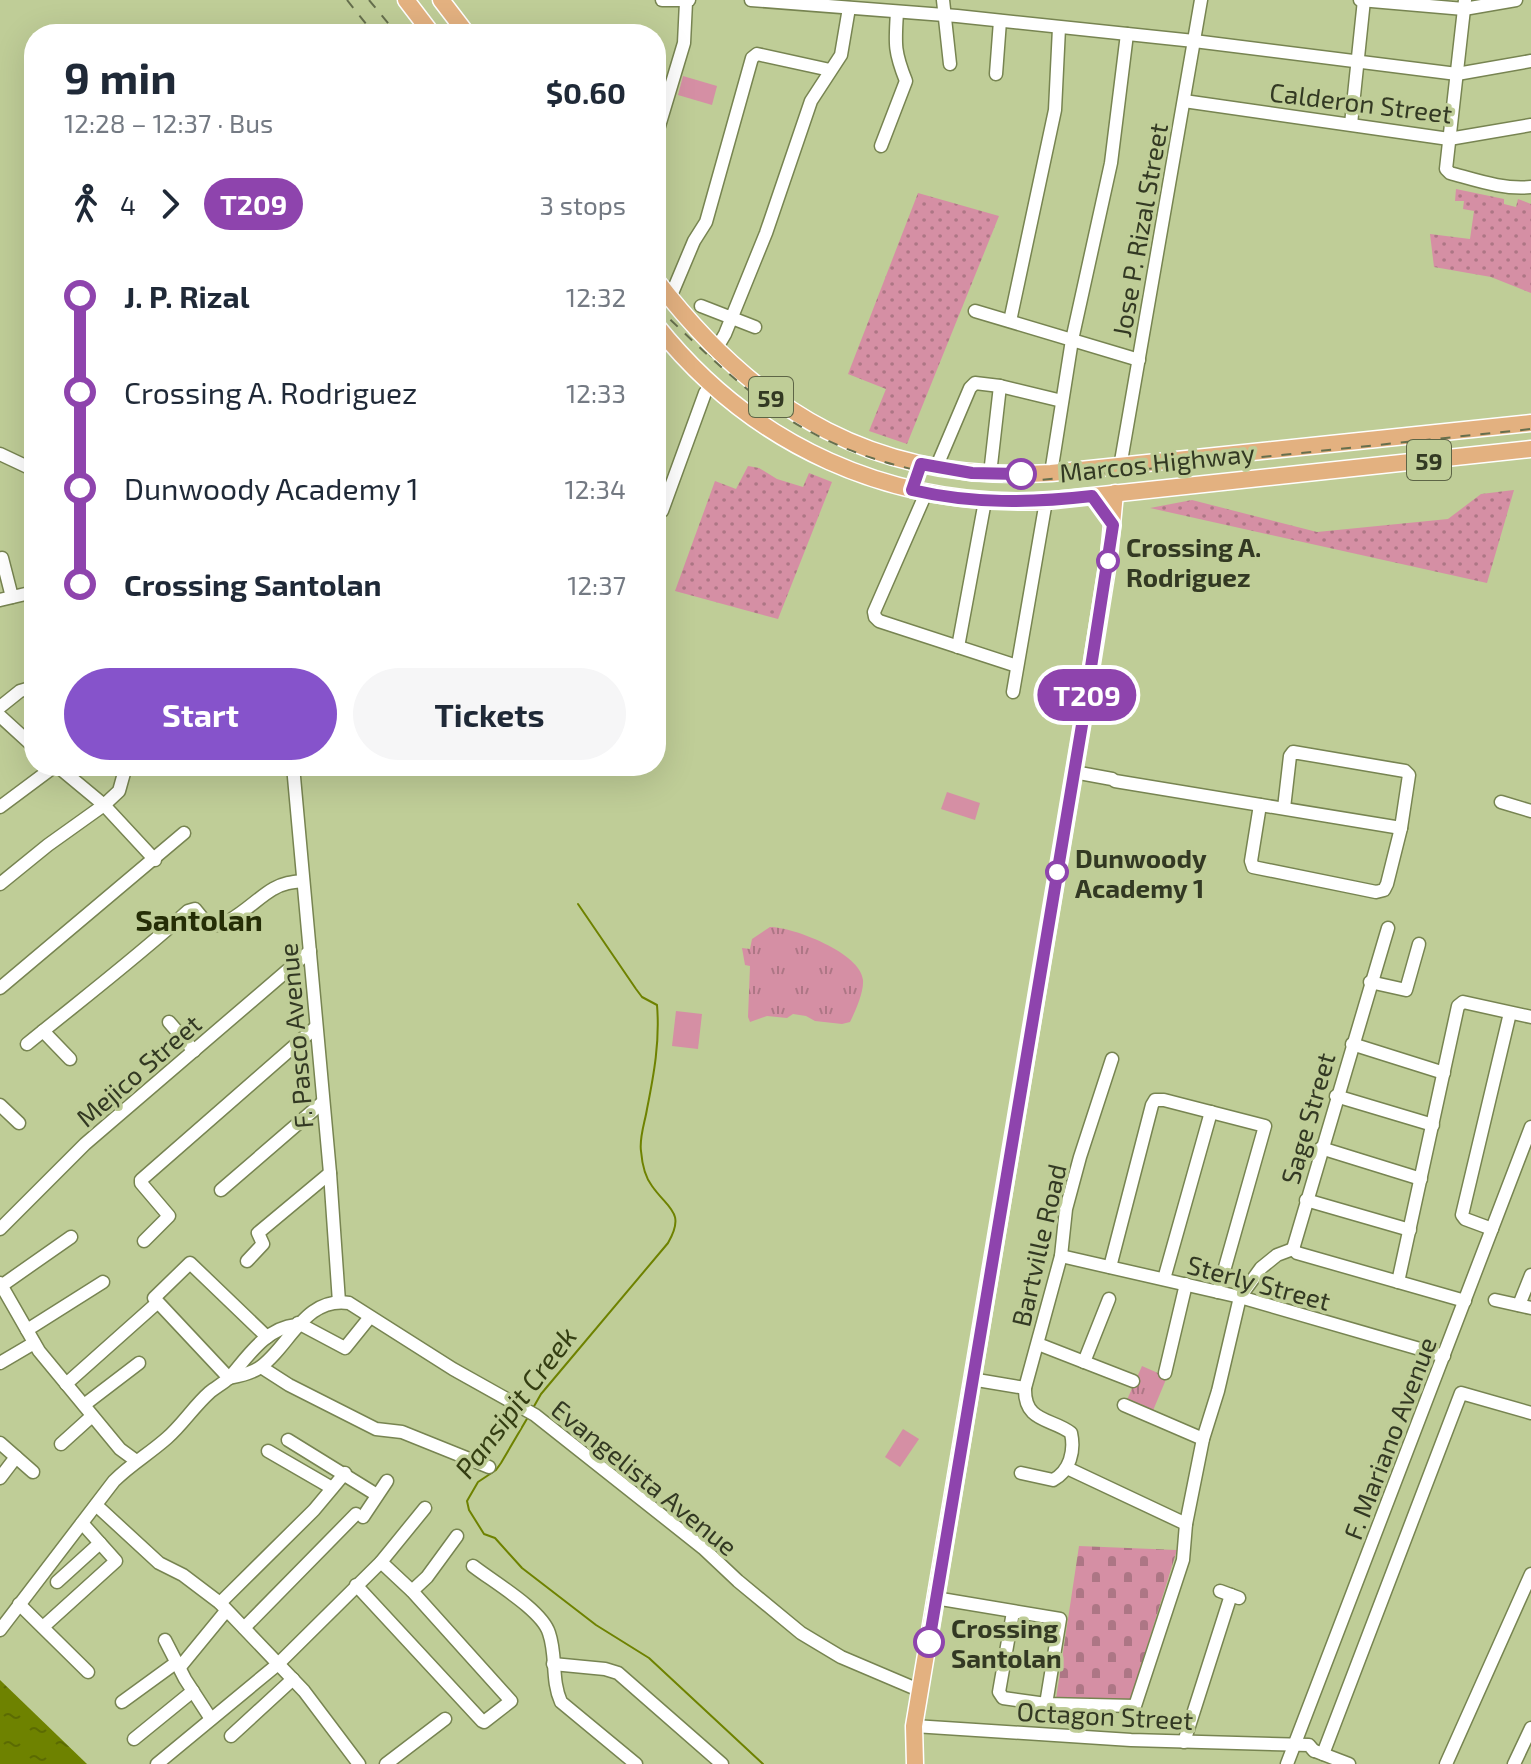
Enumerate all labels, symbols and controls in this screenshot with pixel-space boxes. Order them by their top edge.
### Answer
text: 9 min [64,50,177,103]
text: $0.60 [546,74,626,110]
street label: Calderon Street [1268,75,1454,129]
text: 12:28 – 12:37 · Bus [64,107,273,138]
street label: Jose P. Rizal Street [1105,120,1173,339]
icon: walk [64,182,108,226]
icon: forward [148,182,192,226]
text: T209 [220,187,287,221]
text: 4 [120,189,136,220]
text: 3 stops [540,189,626,220]
text: J. P. Rizal [124,278,250,314]
text: 12:32 [566,281,626,312]
text: Crossing A. Rodriguez [124,374,417,410]
text: 12:33 [566,377,626,408]
road number: 59 [749,377,793,417]
street label: Marcos Highway [1058,436,1256,488]
road number: 59 [1407,440,1451,480]
unlabelled marker [1006,459,1036,489]
text: Dunwoody Academy 1 [124,470,419,506]
text: 12:34 [564,473,626,504]
place label: Crossing A. Rodriguez [1126,531,1261,592]
marker: Crossing A. Rodriguez [1097,550,1119,572]
text: Crossing Santolan [124,566,382,602]
text: 12:37 [567,569,626,600]
button: Start [64,668,337,760]
button: Tickets [353,668,626,760]
line badge: T209 [1031,669,1143,721]
text: T209 [1053,678,1121,712]
place label: Dunwoody Academy 1 [1075,842,1207,904]
marker: Dunwoody Academy 1 [1046,861,1068,883]
district label: Santolan [135,901,263,937]
street label: F. Pasco Avenue [271,942,319,1130]
street label: Mejico Street [69,1007,207,1133]
street label: Sage Street [1273,1049,1341,1187]
street label: Bartville Road [1004,1161,1072,1329]
street label: Sterly Street [1184,1248,1334,1316]
water label: Pansipit Creek [447,1320,583,1484]
street label: F. Mariano Avenue [1336,1332,1442,1544]
street label: Evangelista Avenue [546,1393,744,1561]
place label: Crossing Santolan [951,1612,1062,1673]
marker: Crossing Santolan [914,1627,944,1657]
street label: Octagon Street [1016,1695,1194,1735]

